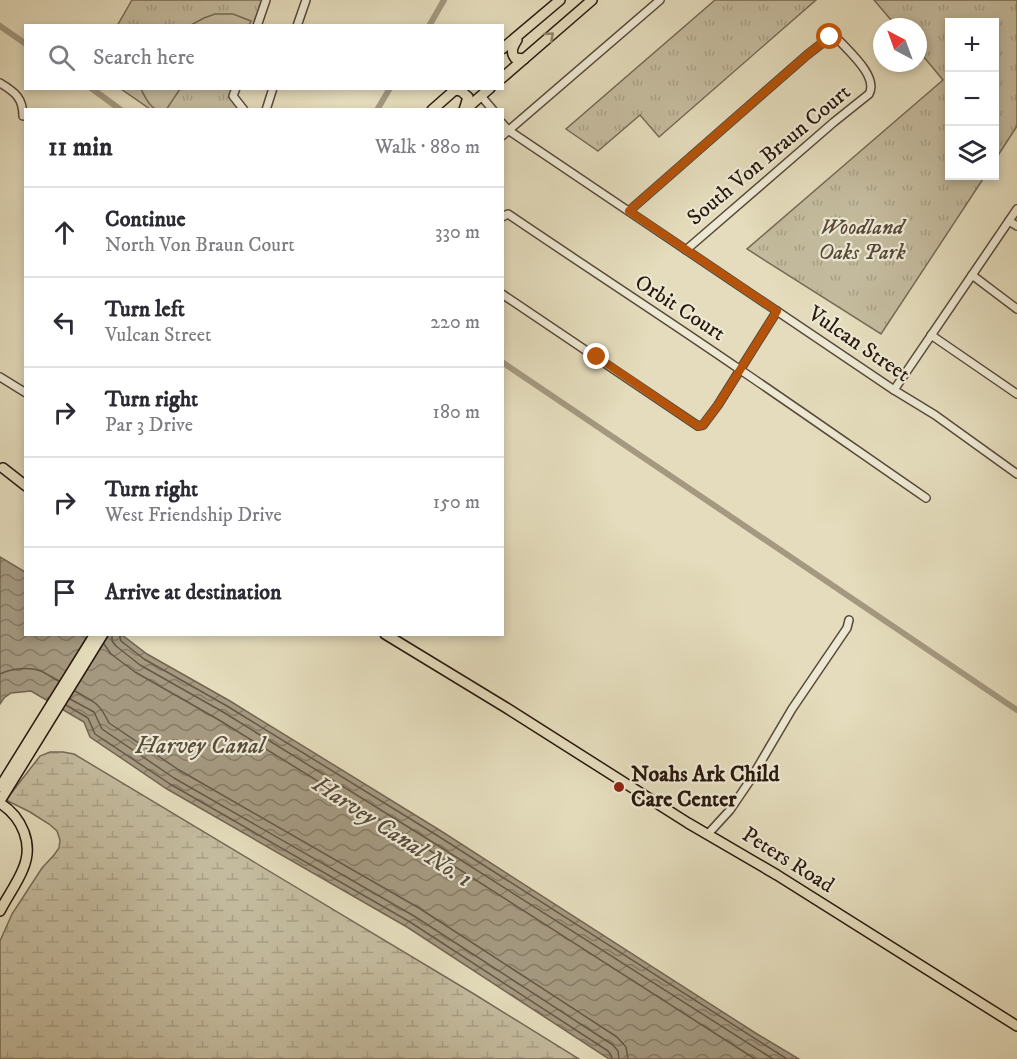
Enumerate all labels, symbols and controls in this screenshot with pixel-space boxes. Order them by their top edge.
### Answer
north arrow [873,18,927,72]
map controls [945,18,999,180]
button: + [945,18,999,72]
route start [816,23,842,49]
search box [24,24,504,90]
one-way arrow [543,33,554,44]
icon: search [45,41,78,74]
text: Search here [93,44,195,71]
button: − [945,72,999,126]
street label: South Von Braun Court [682,79,856,231]
button: layers [945,126,999,180]
text: 11 min [48,131,113,164]
text: Walk · 880 m [375,135,480,160]
text: Continue [105,206,186,233]
park label: Woodland Oaks Park [818,214,907,266]
icon: ahead [48,216,81,249]
text: 330 m [435,220,480,245]
text: North Von Braun Court [105,233,295,258]
street label: Orbit Court [630,269,730,347]
text: Turn left [105,296,185,323]
street label: Vulcan Street [802,300,915,388]
icon: left [48,306,81,339]
text: 220 m [430,310,480,335]
text: Vulcan Street [105,323,211,348]
route end [583,343,609,369]
text: Turn right [105,386,198,413]
icon: right [48,396,81,429]
text: 180 m [433,400,480,425]
text: Par 3 Drive [105,413,193,438]
text: Turn right [105,476,198,503]
icon: right [48,486,81,519]
text: 150 m [433,490,480,515]
text: West Friendship Drive [105,503,282,528]
icon: arrive [48,576,81,609]
text: Arrive at destination [105,579,282,606]
water label: Harvey Canal [134,731,268,761]
place label: Noahs Ark Child Care Center [631,761,780,813]
water label: Harvey Canal No. 1 [306,769,477,895]
marker: Noahs Ark Child Care Center [612,780,626,794]
street label: Peters Road [737,821,839,899]

